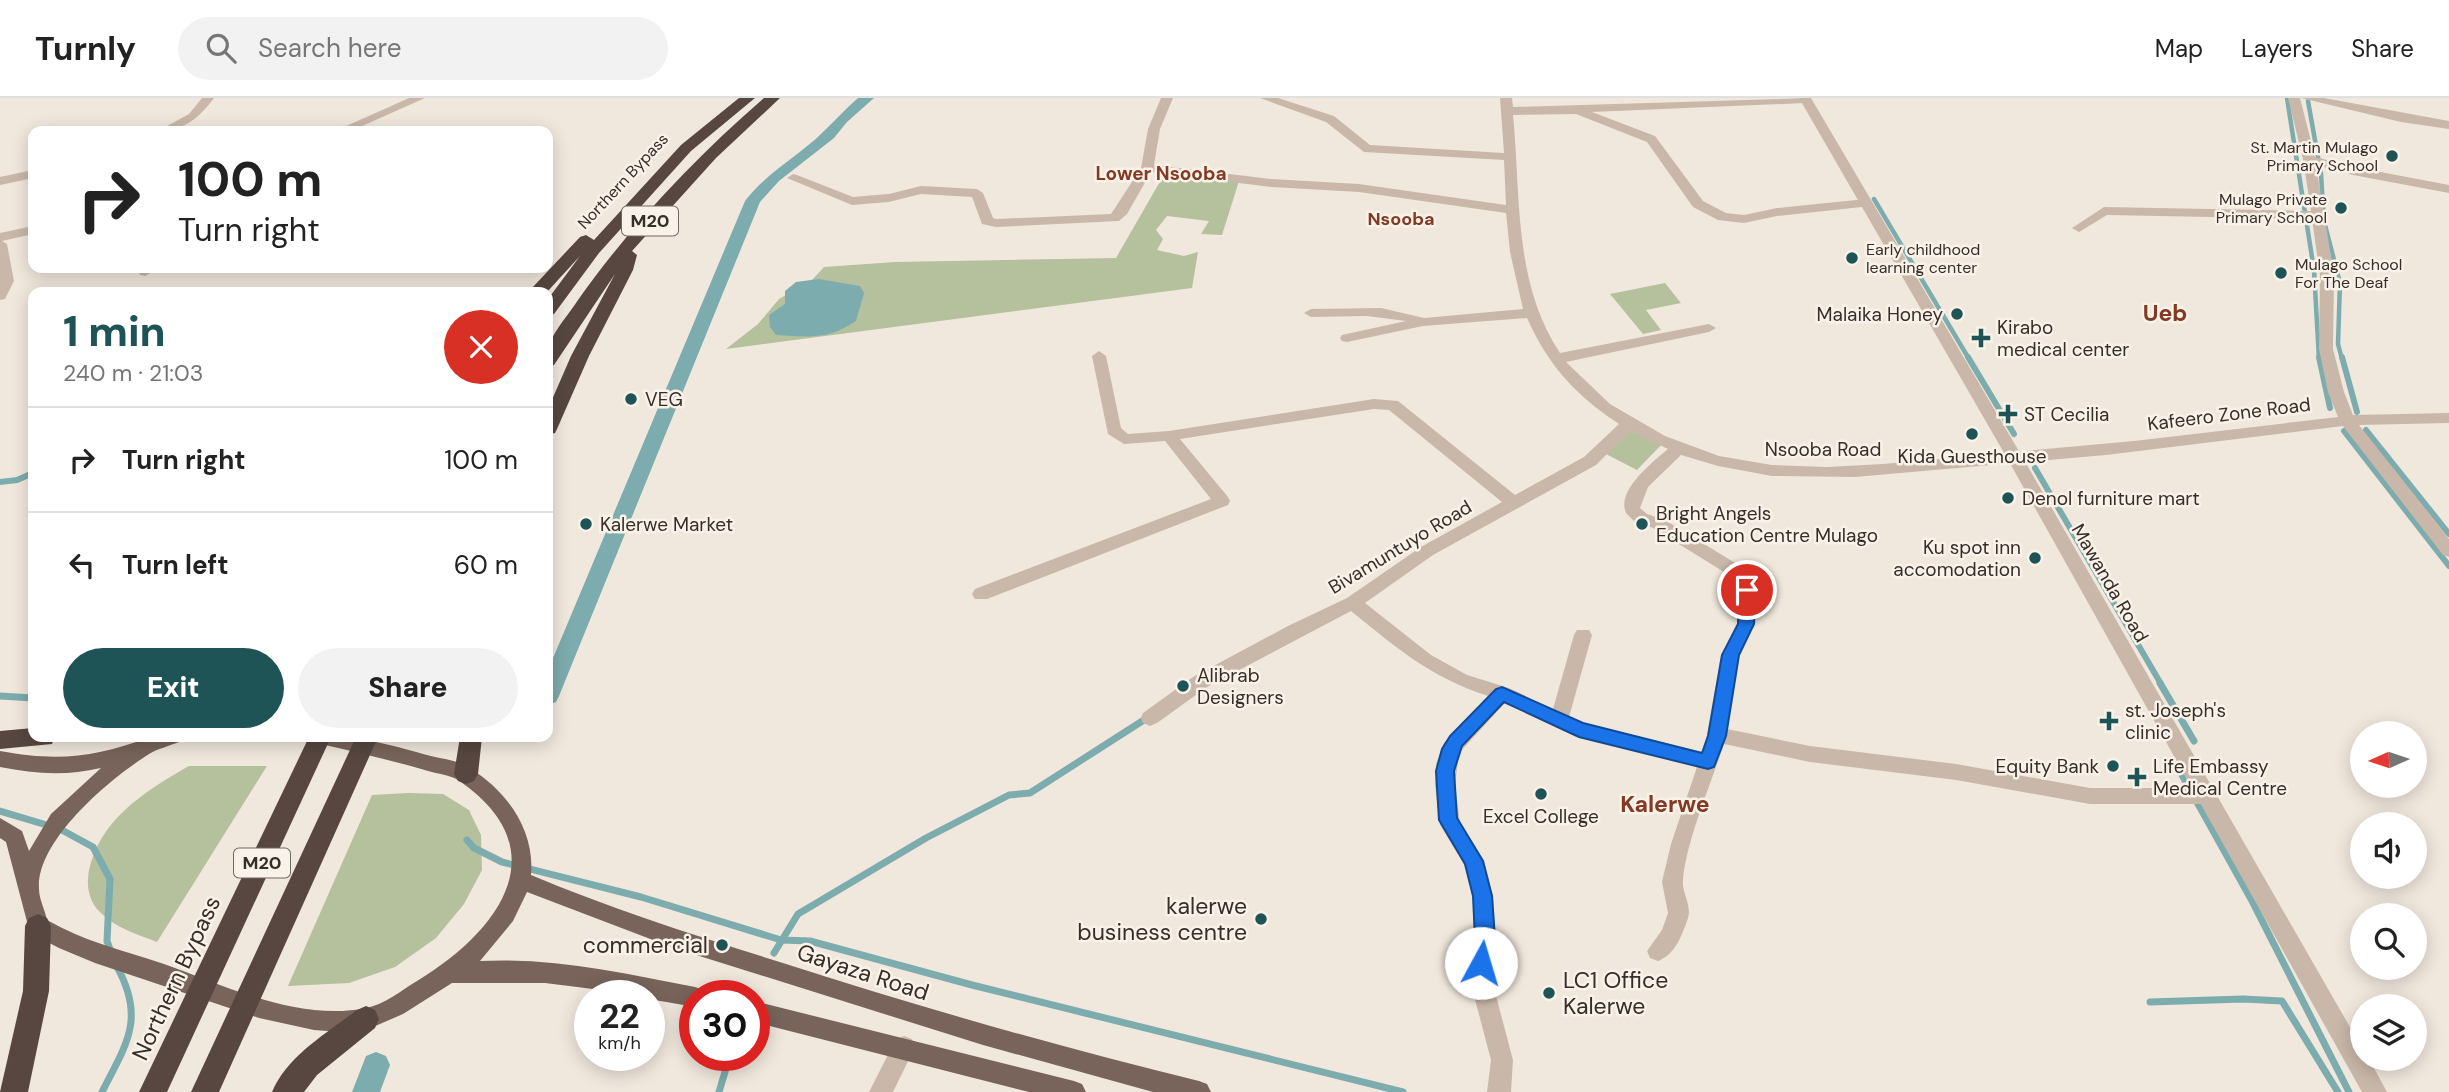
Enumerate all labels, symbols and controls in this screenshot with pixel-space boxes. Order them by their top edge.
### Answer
search box [178,17,668,80]
text: Turnly [35,27,136,70]
icon: search [202,29,240,67]
text: Search here [258,31,401,65]
text: Map [2155,33,2203,64]
text: Layers [2241,33,2313,64]
text: Share [2351,33,2414,64]
street label: Northern Bypass [573,129,673,233]
place label: St. Martin Mulago Primary School [2250,137,2378,176]
text: 100 m [178,147,322,211]
marker: St. Martin Mulago Primary School [2384,148,2400,164]
icon: right [63,154,154,245]
district label: Lower Nsooba [1095,161,1227,186]
place label: Mulago Private Primary School [2216,189,2327,228]
marker: Mulago Private Primary School [2333,200,2349,216]
road number: M20 [622,207,678,236]
district label: Nsooba [1368,207,1435,231]
text: Turn right [178,209,320,251]
place label: Early childhood learning center [1866,239,1980,278]
marker: Early childhood learning center [1844,250,1860,266]
place label: Mulago School For The Deaf [2295,254,2402,293]
marker: Mulago School For The Deaf [2273,265,2289,281]
district label: Ueb [2143,298,2187,328]
place label: Malaika Honey [1817,302,1943,327]
text: 1 min [63,304,166,359]
marker: Malaika Honey [1949,306,1965,322]
button: close [444,310,518,384]
place label: Kirabo medical center [1997,315,2129,362]
marker: Kirabo medical center [1971,328,1991,348]
text: 240 m · 21:03 [63,358,203,388]
place label: VEG [645,387,683,412]
marker: VEG [623,391,639,407]
street label: Kafeero Zone Road [2146,392,2312,436]
place label: ST Cecilia [2024,402,2109,427]
marker: ST Cecilia [1998,404,2018,424]
marker: Kida Guesthouse [1964,426,1980,442]
street label: Nsooba Road [1765,437,1881,462]
icon: right [63,441,101,479]
text: Turn right [122,443,246,477]
text: 100 m [444,443,518,477]
place label: Kida Guesthouse [1897,444,2047,469]
place label: Denol furniture mart [2022,486,2200,511]
marker: Denol furniture mart [2000,490,2016,506]
street label: Bivamuntuyo Road [1324,494,1476,600]
place label: Bright Angels Education Centre Mulago [1656,501,1878,548]
place label: Kalerwe Market [600,512,733,537]
marker: Kalerwe Market [578,516,594,532]
marker: Bright Angels Education Centre Mulago [1634,516,1650,532]
street label: Mawanda Road [2066,519,2154,647]
place label: Ku spot inn accomodation [1893,535,2021,582]
icon: left [63,546,101,584]
text: Turn left [122,548,229,582]
text: 60 m [454,548,518,582]
marker: Ku spot inn accomodation [2027,550,2043,566]
pin [1717,560,1777,620]
icon: arrive [1728,571,1766,609]
button: Exit [63,648,284,728]
button: Share [298,648,518,728]
place label: Alibrab Designers [1197,663,1284,710]
marker: Alibrab Designers [1175,678,1191,694]
place label: st. Joseph's clinic [2125,698,2226,745]
marker: st. Joseph's clinic [2099,711,2119,731]
north arrow [2350,721,2427,798]
map controls [2350,721,2427,1071]
place label: Equity Bank [1996,754,2099,779]
place label: Life Embassy Medical Centre [2153,754,2287,801]
marker: Equity Bank [2105,758,2121,774]
marker: Life Embassy Medical Centre [2127,767,2147,787]
marker: Excel College [1533,786,1549,802]
district label: Kalerwe [1620,789,1710,819]
place label: Excel College [1483,804,1599,829]
button: sound [2350,812,2427,889]
road number: M20 [234,848,290,878]
street label: Northern Bypass [125,891,227,1065]
place label: kalerwe business centre [1077,891,1247,947]
button: search [2350,903,2427,980]
marker: kalerwe business centre [1253,911,1269,927]
position arrow [1444,926,1518,1000]
place label: commercial [583,930,708,960]
marker: commercial [714,937,730,953]
street label: Gayaza Road [793,937,933,1007]
place label: LC1 Office Kalerwe [1563,965,1668,1021]
speed limit sign: 30 [679,980,770,1071]
marker: LC1 Office Kalerwe [1541,985,1557,1001]
text: 22 [599,993,640,1039]
button: layers [2350,994,2427,1071]
text: km/h [598,1031,641,1055]

